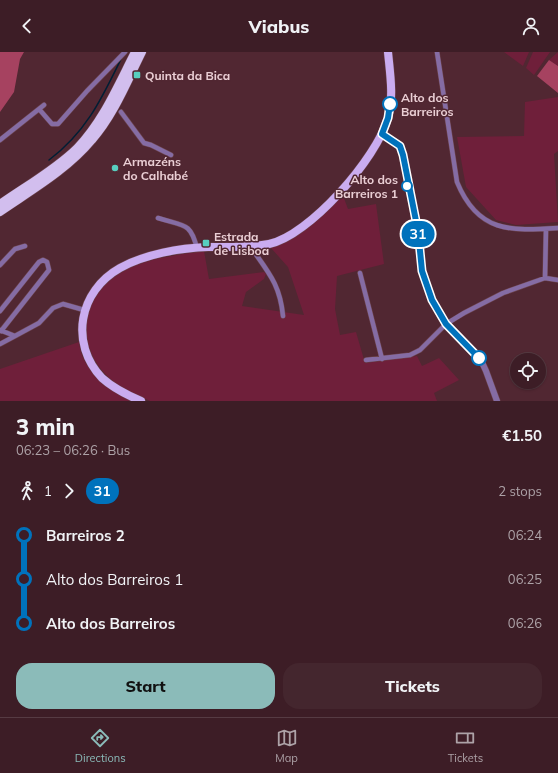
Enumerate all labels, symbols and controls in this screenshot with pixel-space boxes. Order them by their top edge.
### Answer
icon: back [16,15,38,37]
text: Viabus [249,15,309,38]
icon: person [520,15,542,37]
place label: Quinta da Bica [145,68,230,83]
marker: Quinta da Bica [132,70,142,80]
place label: Alto dos Barreiros [401,90,454,119]
marker: Alto dos Barreiros [382,96,398,112]
place label: Armazéns do Calhabé [123,154,189,183]
marker: Armazéns do Calhabé [110,163,120,173]
place label: Alto dos Barreiros 1 [335,172,398,201]
marker: Alto dos Barreiros 1 [401,180,413,192]
line badge: 31 [400,221,436,247]
text: 31 [410,225,426,243]
place label: Estrada de Lisboa [214,229,269,258]
marker: Estrada de Lisboa [201,238,211,248]
unlabelled marker [471,350,487,366]
map controls [510,353,546,389]
button: locate [510,353,546,389]
text: 3 min [16,413,75,441]
text: €1.50 [502,426,542,445]
text: 06:23 – 06:26 · Bus [16,442,130,458]
icon: walk [16,480,38,502]
icon: forward [58,480,80,502]
text: 31 [94,482,111,500]
text: 1 [44,483,52,499]
text: 2 stops [498,483,542,499]
text: Barreiros 2 [46,526,125,545]
text: 06:24 [508,527,542,543]
text: Alto dos Barreiros 1 [46,570,183,589]
text: 06:25 [508,571,542,587]
text: Alto dos Barreiros [46,614,175,633]
text: 06:26 [508,615,542,631]
button: Start [16,663,275,709]
button: Tickets [283,663,542,709]
tab: Directions [75,727,126,765]
tab: Map [275,727,298,765]
tab: Tickets [448,727,483,765]

